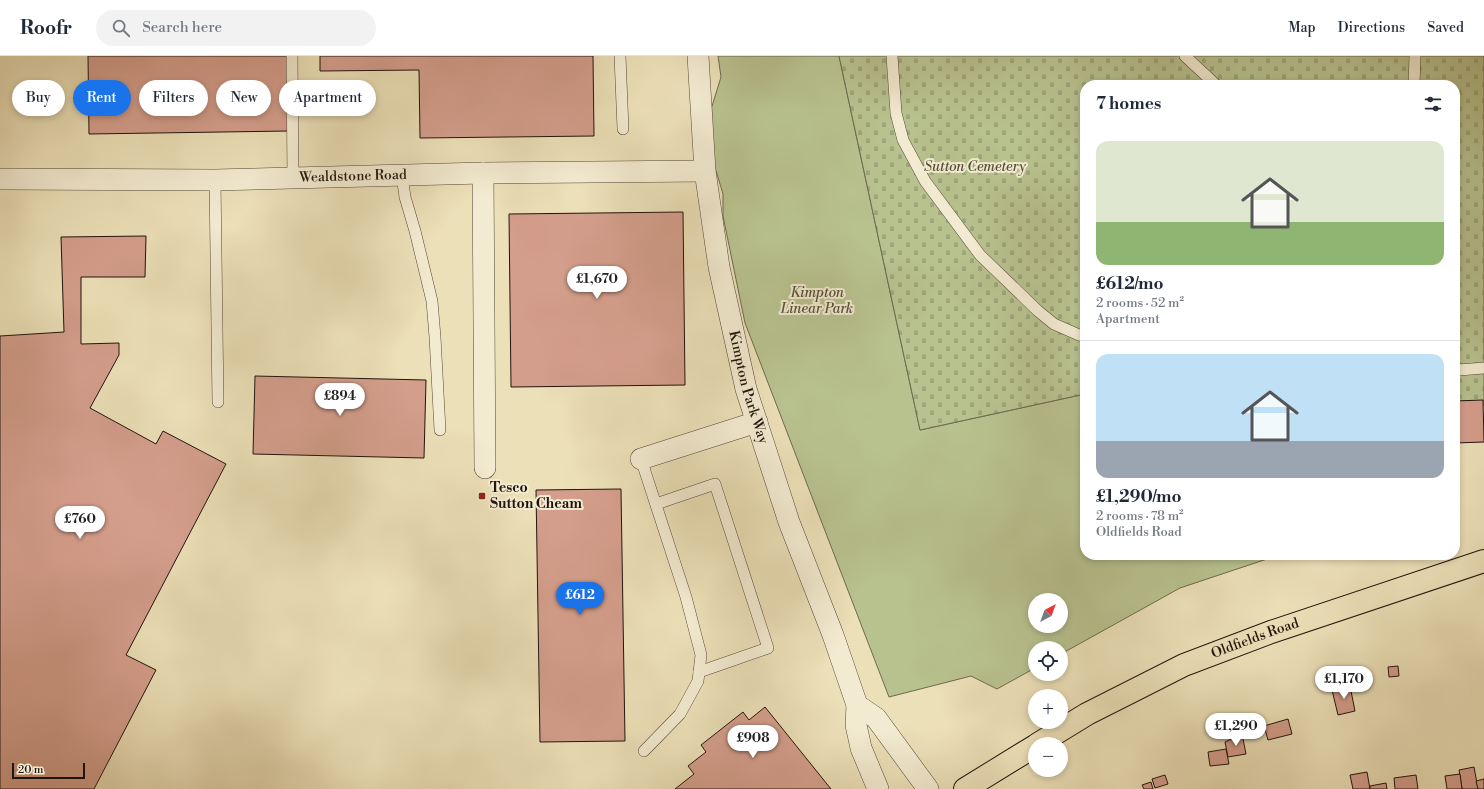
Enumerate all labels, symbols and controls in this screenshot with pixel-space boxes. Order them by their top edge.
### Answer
search box [96,10,376,46]
text: Roofr [20,16,72,40]
icon: search [110,17,132,39]
text: Search here [142,18,222,37]
text: Map [1288,19,1316,37]
text: Directions [1338,19,1405,37]
text: Saved [1427,19,1464,37]
chip: Buy [12,80,65,116]
chip: Rent [73,80,131,116]
chip: Filters [139,80,208,116]
chip: New [216,80,271,116]
chip: Apartment [279,80,376,116]
text: 7 homes [1096,93,1161,115]
icon: filters [1422,93,1444,115]
park label: Sutton Cemetery [924,158,1027,176]
street label: Wealdstone Road [298,166,407,187]
icon: home [1234,167,1306,239]
pin: £1,670 [564,266,630,300]
text: £1,670 [576,271,618,287]
text: £612/mo [1096,273,1164,295]
park label: Kimpton Linear Park [780,284,853,318]
text: 2 rooms · 52 m² [1096,295,1184,311]
text: Apartment [1096,311,1160,327]
street label: Kimpton Park Way [724,329,772,446]
icon: home [1234,380,1306,452]
pin: £894 [316,383,364,417]
text: £894 [324,388,356,404]
place label: Tesco Sutton Cheam [490,479,582,513]
text: £1,290/mo [1096,486,1182,508]
marker: Tesco Sutton Cheam [477,491,487,501]
pin: £760 [56,506,104,540]
text: 2 rooms · 78 m² [1096,508,1184,524]
text: £760 [64,511,96,527]
text: Oldfields Road [1096,524,1182,540]
pin: £612 [556,582,604,616]
text: £612 [565,587,595,603]
north arrow [1028,593,1068,633]
map controls [1028,593,1068,777]
street label: Oldfields Road [1209,614,1301,663]
button: locate [1028,641,1068,681]
pin: £1,170 [1311,666,1377,700]
text: £1,170 [1324,671,1364,687]
button: + [1028,689,1068,729]
pin: £1,290 [1203,713,1269,747]
text: £1,290 [1214,718,1258,734]
pin: £908 [729,725,777,759]
text: £908 [736,730,770,746]
button: − [1028,737,1068,777]
scale bar [12,761,85,780]
text: 20 m [18,763,43,777]

